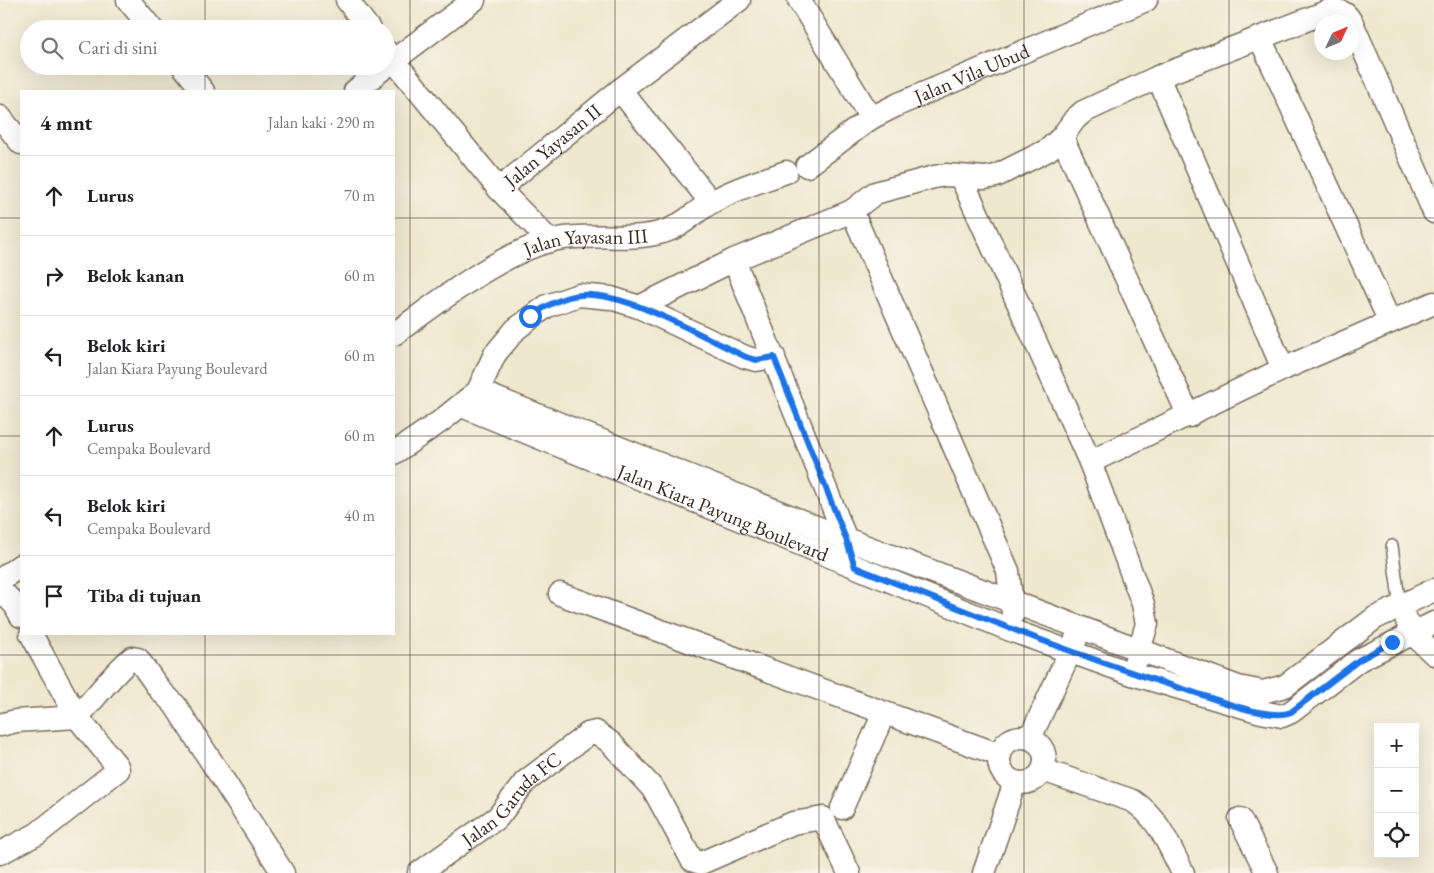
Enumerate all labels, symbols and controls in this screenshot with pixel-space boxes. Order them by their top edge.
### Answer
north arrow [1314,15,1359,60]
search box [20,20,395,75]
icon: search [38,34,66,62]
text: Cari di sini [78,35,157,60]
street label: Jalan Vila Ubud [908,37,1034,110]
street label: Jalan Yayasan II [497,98,607,194]
text: 4 mnt [40,109,92,136]
text: Jalan kaki · 290 m [268,112,375,133]
icon: ahead [40,182,68,210]
text: Lurus [87,183,134,208]
text: 70 m [344,185,375,206]
street label: Jalan Yayasan III [518,222,649,263]
icon: right [40,262,68,290]
text: Belok kanan [87,263,185,288]
text: 60 m [344,265,375,286]
route start [519,305,542,328]
text: Belok kiri [87,333,166,358]
icon: left [40,342,68,370]
text: 60 m [344,345,375,366]
text: Jalan Kiara Payung Boulevard [87,358,268,379]
text: Lurus [87,413,134,438]
icon: ahead [40,422,68,450]
text: 60 m [344,425,375,446]
text: Cempaka Boulevard [87,438,211,459]
street label: Jalan Kiara Payung Boulevard [612,457,833,568]
text: Belok kiri [87,493,166,518]
icon: left [40,502,68,530]
text: 40 m [344,505,375,526]
text: Cempaka Boulevard [87,518,211,539]
icon: arrive [40,582,68,610]
text: Tiba di tujuan [87,583,201,608]
route end [1381,631,1404,654]
map controls [1374,723,1419,858]
button: + [1374,723,1419,768]
street label: Jalan Garuda FC [455,746,566,853]
button: − [1374,768,1419,813]
button: locate [1374,813,1419,858]

